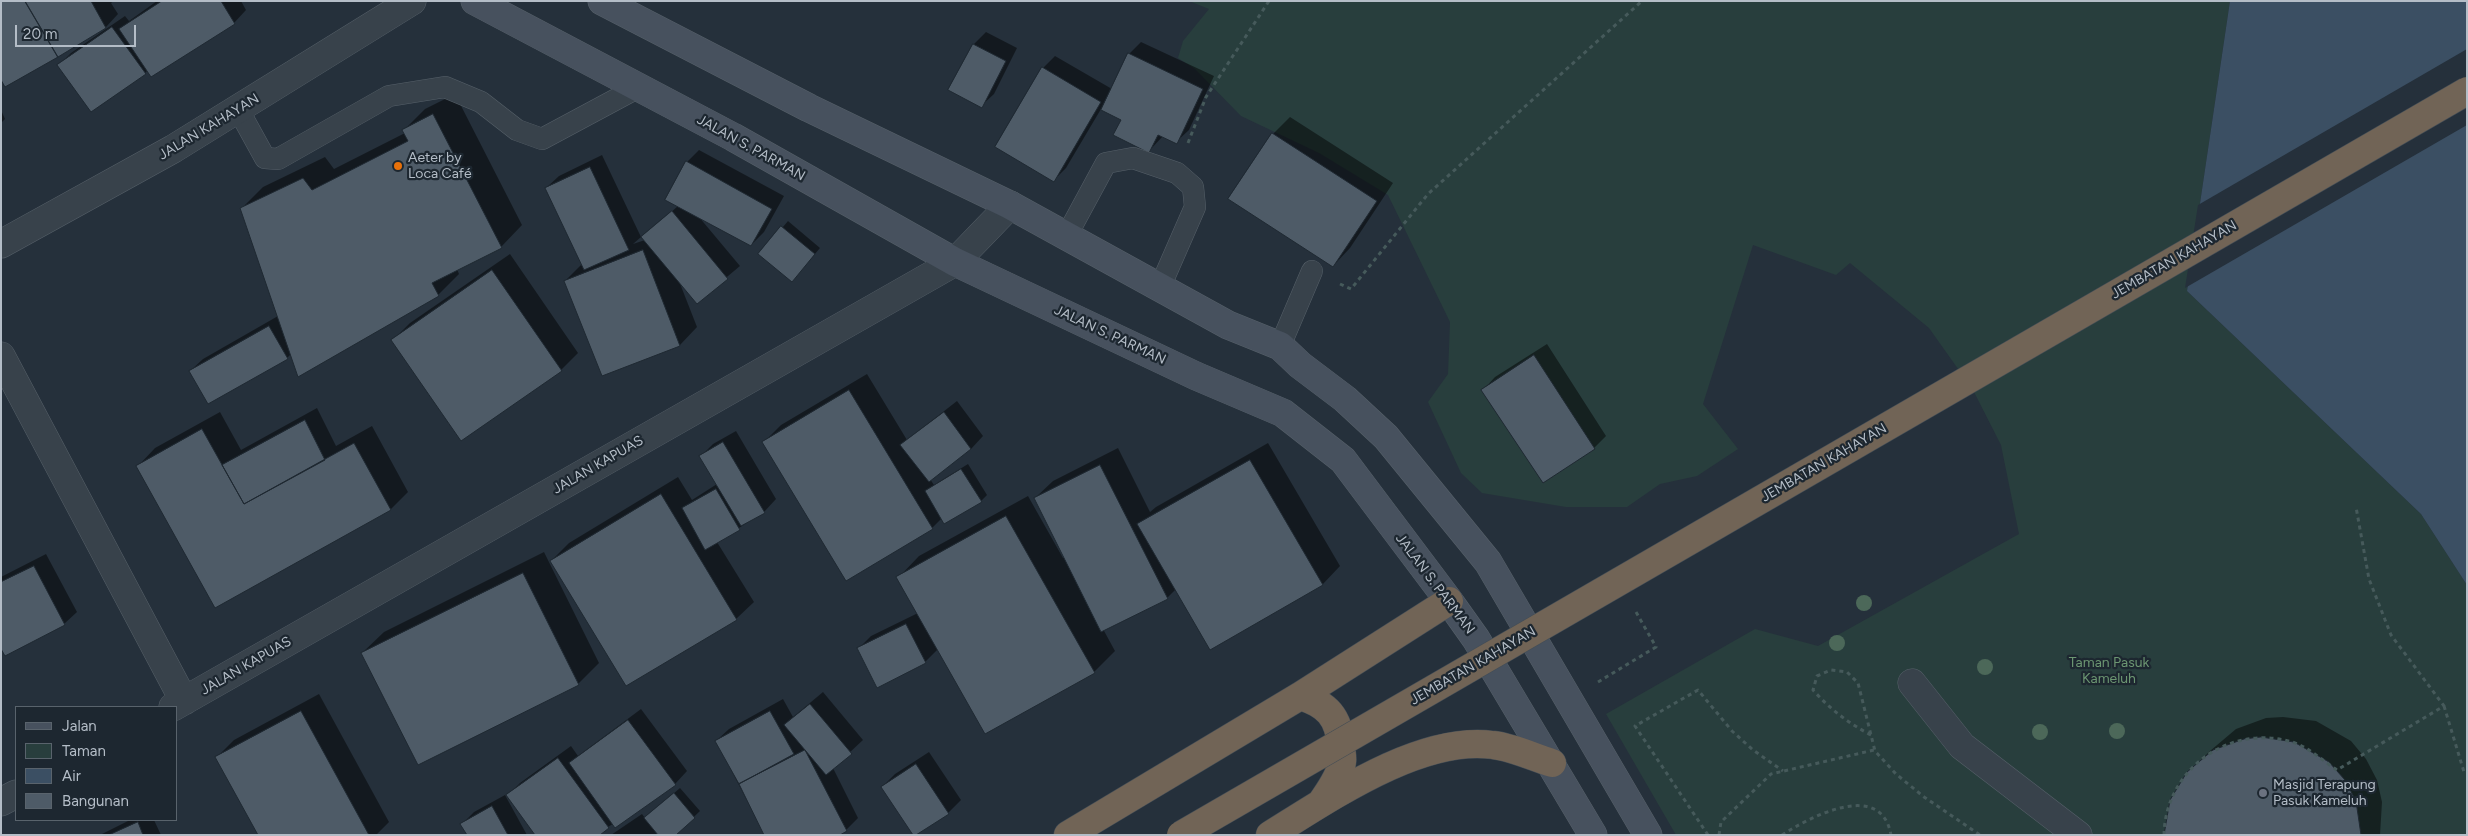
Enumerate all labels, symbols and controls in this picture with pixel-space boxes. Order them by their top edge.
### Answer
scale bar [18,15,139,47]
text: 20 m [23,25,57,43]
street label: JALAN KAHAYAN [156,90,262,164]
street label: JALAN S. PARMAN [694,111,808,185]
place label: Aeter by Loca Café [408,150,472,182]
marker: Aeter by Loca Café [392,160,404,172]
street label: JEMBATAN KAHAYAN [2108,217,2240,303]
street label: JALAN S. PARMAN [1052,302,1168,368]
street label: JEMBATAN KAHAYAN [1758,420,1890,506]
street label: JALAN KAPUAS [550,432,646,498]
street label: JALAN S. PARMAN [1392,531,1478,637]
street label: JEMBATAN KAHAYAN [1407,623,1539,709]
street label: JALAN KAPUAS [198,633,294,699]
park label: Taman Pasuk Kameluh [2069,655,2149,688]
legend [15,706,178,821]
text: Jalan [62,717,97,735]
text: Taman [62,742,106,760]
text: Air [62,767,81,785]
place label: Masjid Terapung Pasuk Kameluh [2273,777,2376,810]
marker: Masjid Terapung Pasuk Kameluh [2257,787,2269,799]
text: Bangunan [62,792,129,810]

